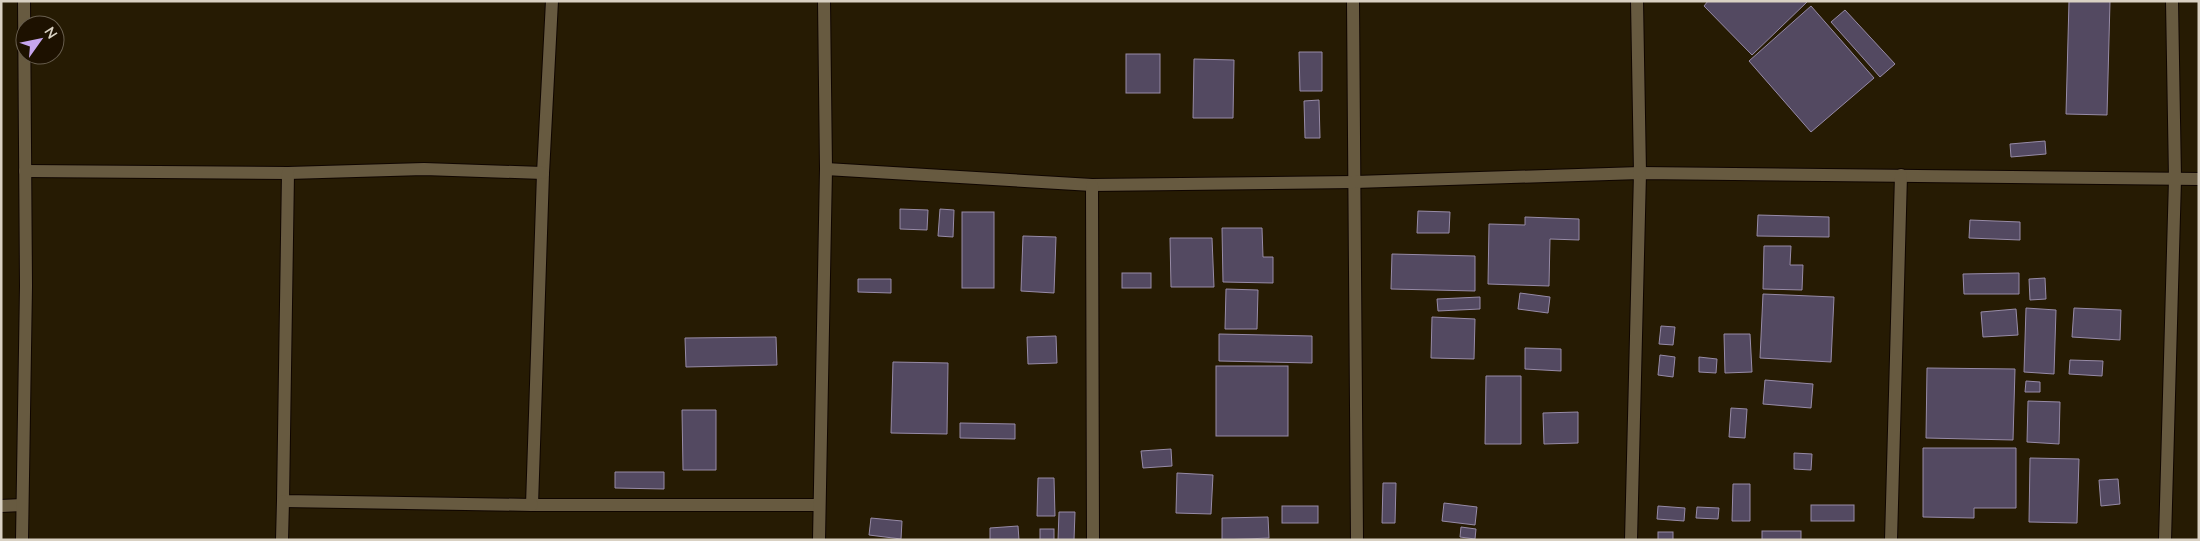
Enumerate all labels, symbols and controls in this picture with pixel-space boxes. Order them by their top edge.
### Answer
north arrow [15,15,65,65]
text: N [41,23,61,42]

